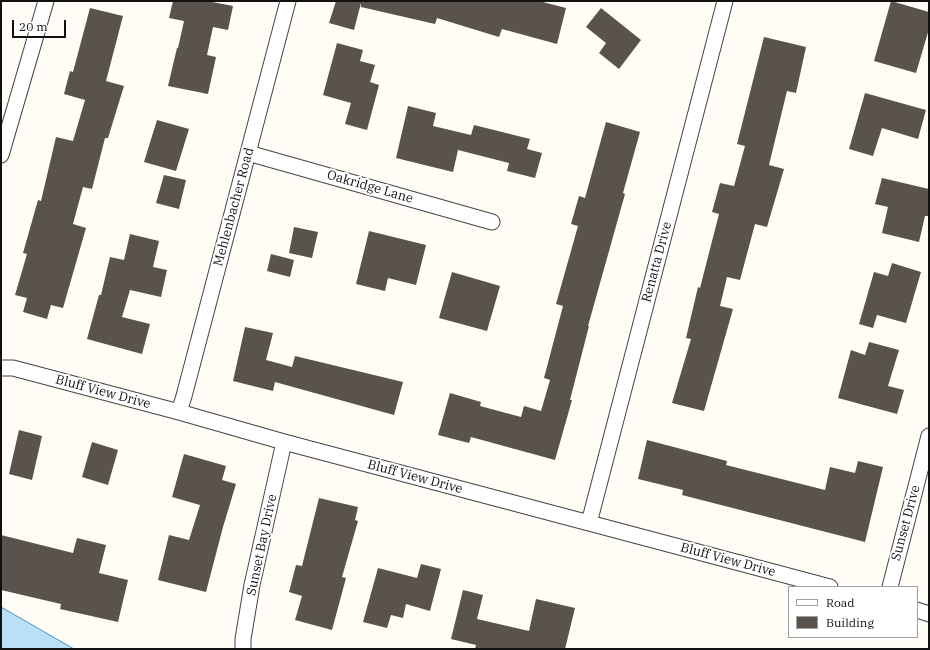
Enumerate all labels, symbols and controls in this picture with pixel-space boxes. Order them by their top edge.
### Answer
scale bar [14,12,68,38]
text: 20 m [19,19,48,34]
street label: Mehlenbacher Road [211,146,257,268]
street label: Oakridge Lane [325,167,415,207]
street label: Renatta Drive [639,220,675,304]
street label: Bluff View Drive [54,372,152,412]
street label: Bluff View Drive [366,457,464,497]
street label: Sunset Drive [888,483,924,563]
street label: Sunset Bay Drive [244,493,280,597]
street label: Bluff View Drive [679,540,777,580]
legend [788,586,918,638]
text: Road [826,595,855,610]
text: Building [826,615,874,630]

